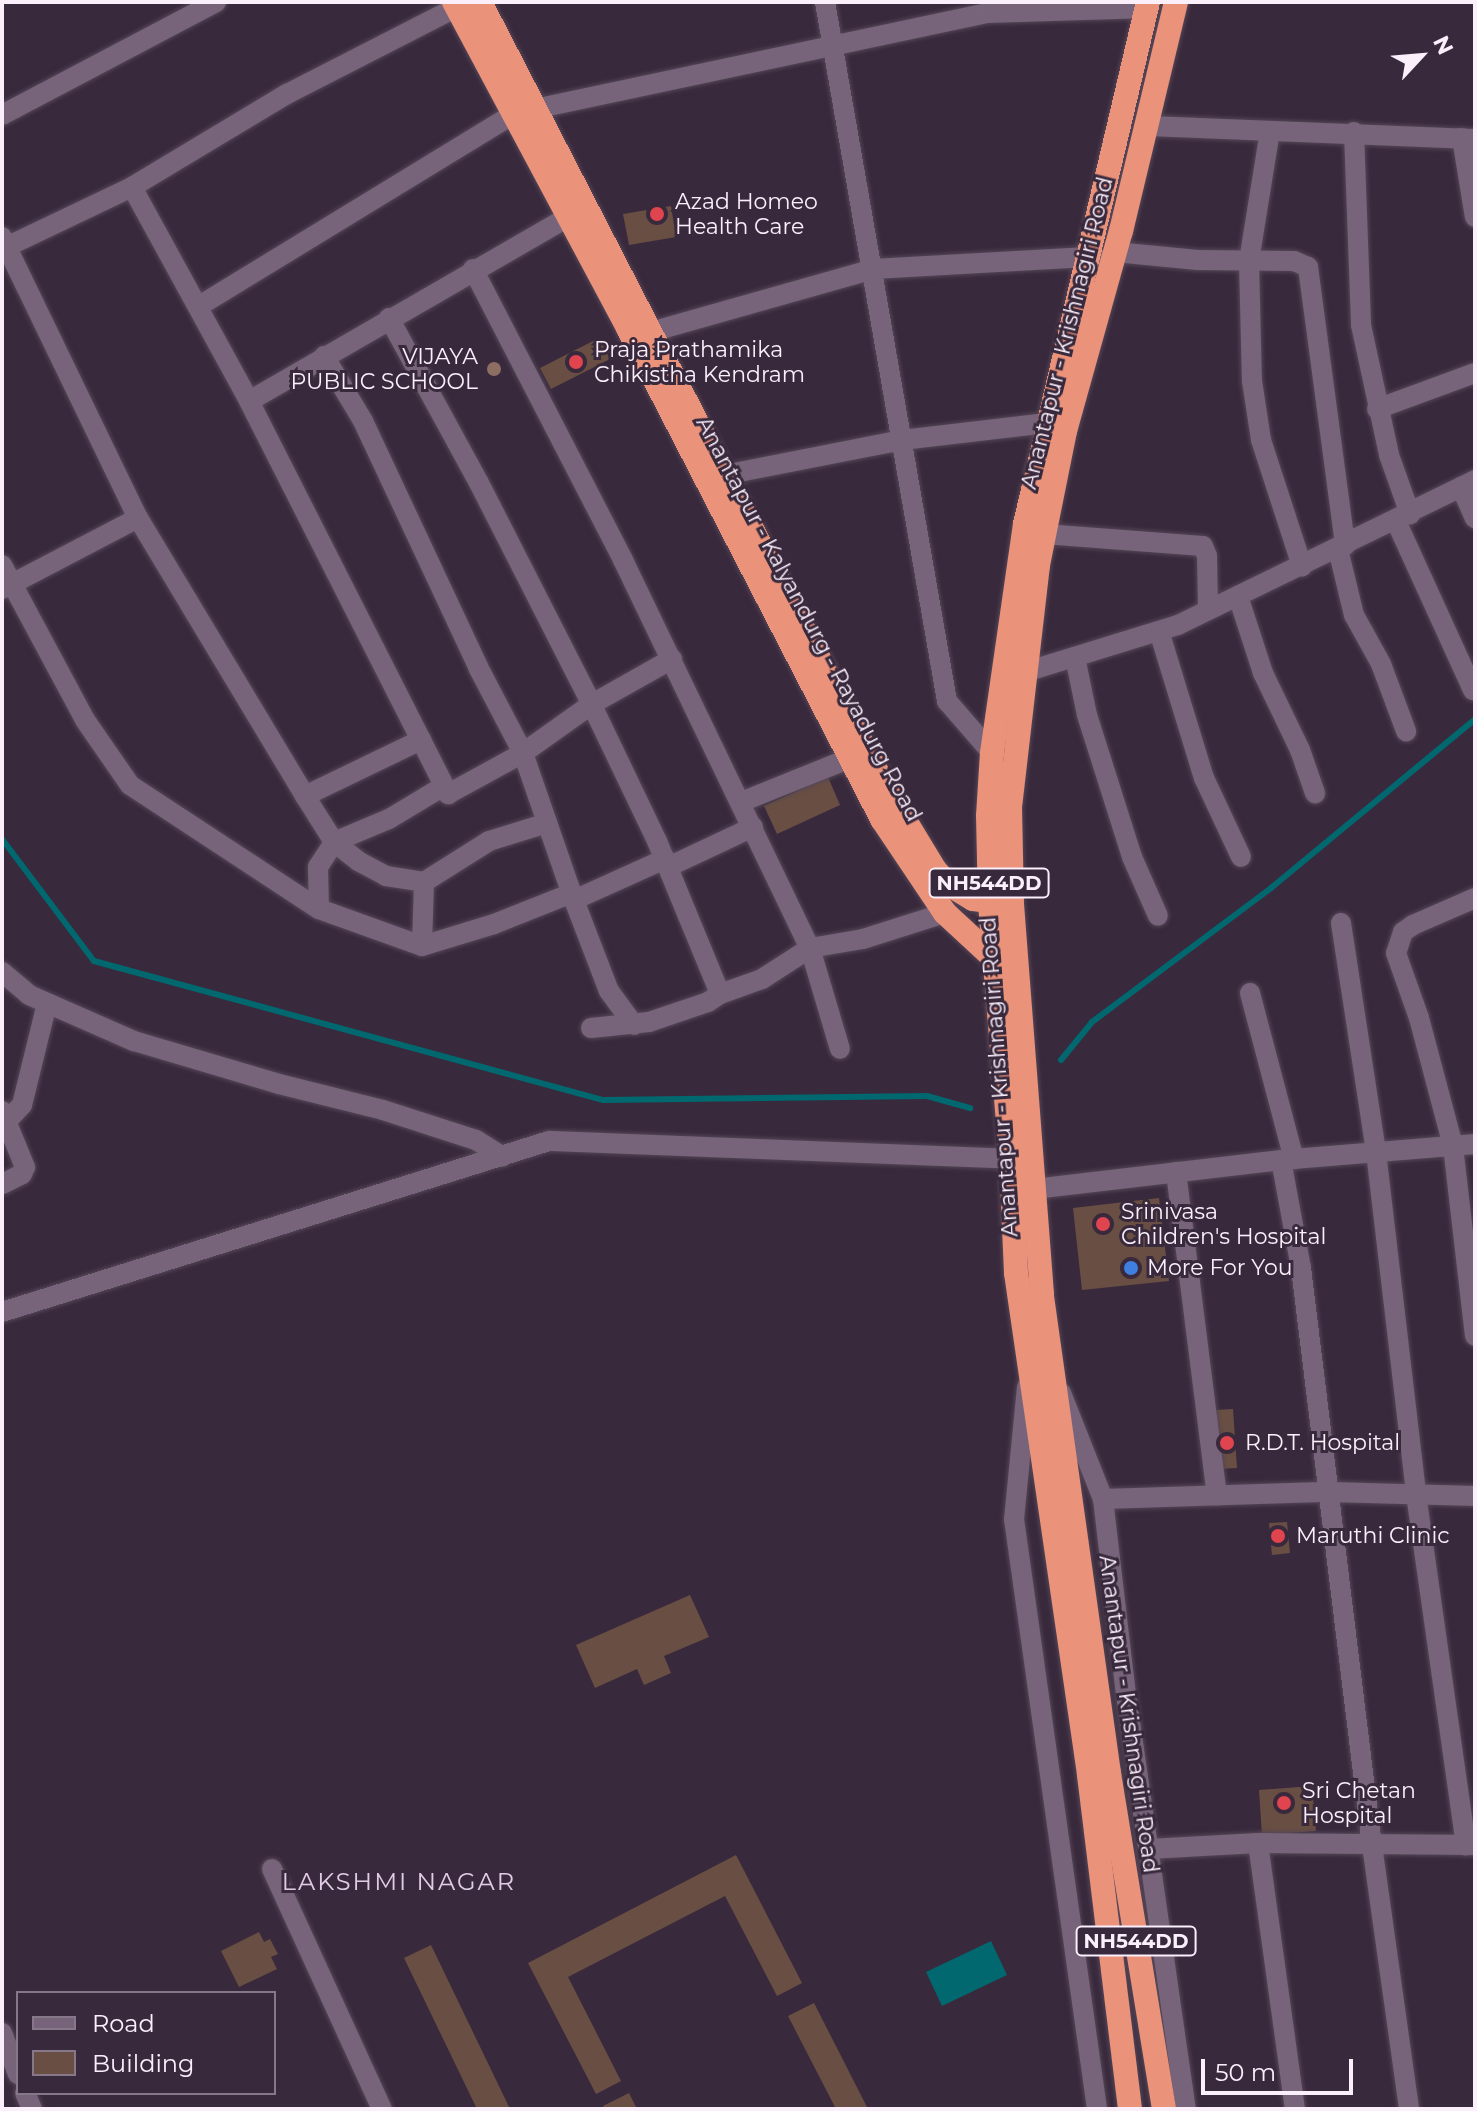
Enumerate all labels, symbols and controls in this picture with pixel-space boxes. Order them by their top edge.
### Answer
north arrow [1381,16,1461,96]
text: N [1427,31,1459,59]
street label: Anantapur - Krishnagiri Road [1015,174,1119,492]
place label: Azad Homeo Health Care [675,188,818,240]
marker: Azad Homeo Health Care [646,203,668,225]
place label: Praja Prathamika Chikistha Kendram [594,336,805,388]
place label: VIJAYA PUBLIC SCHOOL [290,343,478,394]
marker: Praja Prathamika Chikistha Kendram [565,351,587,373]
marker: VIJAYA PUBLIC SCHOOL [485,360,503,378]
street label: Anantapur - Kalyandurg - Rayadurg Road [691,412,927,826]
road number: NH544DD [927,867,1051,899]
street label: Anantapur - Krishnagiri Road [975,916,1023,1238]
place label: Srinivasa Children's Hospital [1121,1198,1326,1250]
marker: Srinivasa Children's Hospital [1092,1213,1114,1235]
place label: More For You [1147,1255,1293,1281]
marker: More For You [1122,1259,1140,1277]
place label: R.D.T. Hospital [1245,1430,1400,1456]
marker: R.D.T. Hospital [1216,1432,1238,1454]
place label: Maruthi Clinic [1296,1523,1450,1549]
marker: Maruthi Clinic [1267,1525,1289,1547]
street label: Anantapur - Krishnagiri Road [1094,1553,1164,1875]
place label: Sri Chetan Hospital [1302,1777,1416,1828]
marker: Sri Chetan Hospital [1273,1792,1295,1814]
district label: LAKSHMI NAGAR [282,1868,516,1896]
road number: NH544DD [1074,1925,1198,1957]
legend [16,1991,276,2095]
text: Road [92,2009,155,2038]
scale bar [1205,2043,1357,2093]
text: Building [92,2049,195,2078]
text: 50 m [1215,2058,1276,2087]

